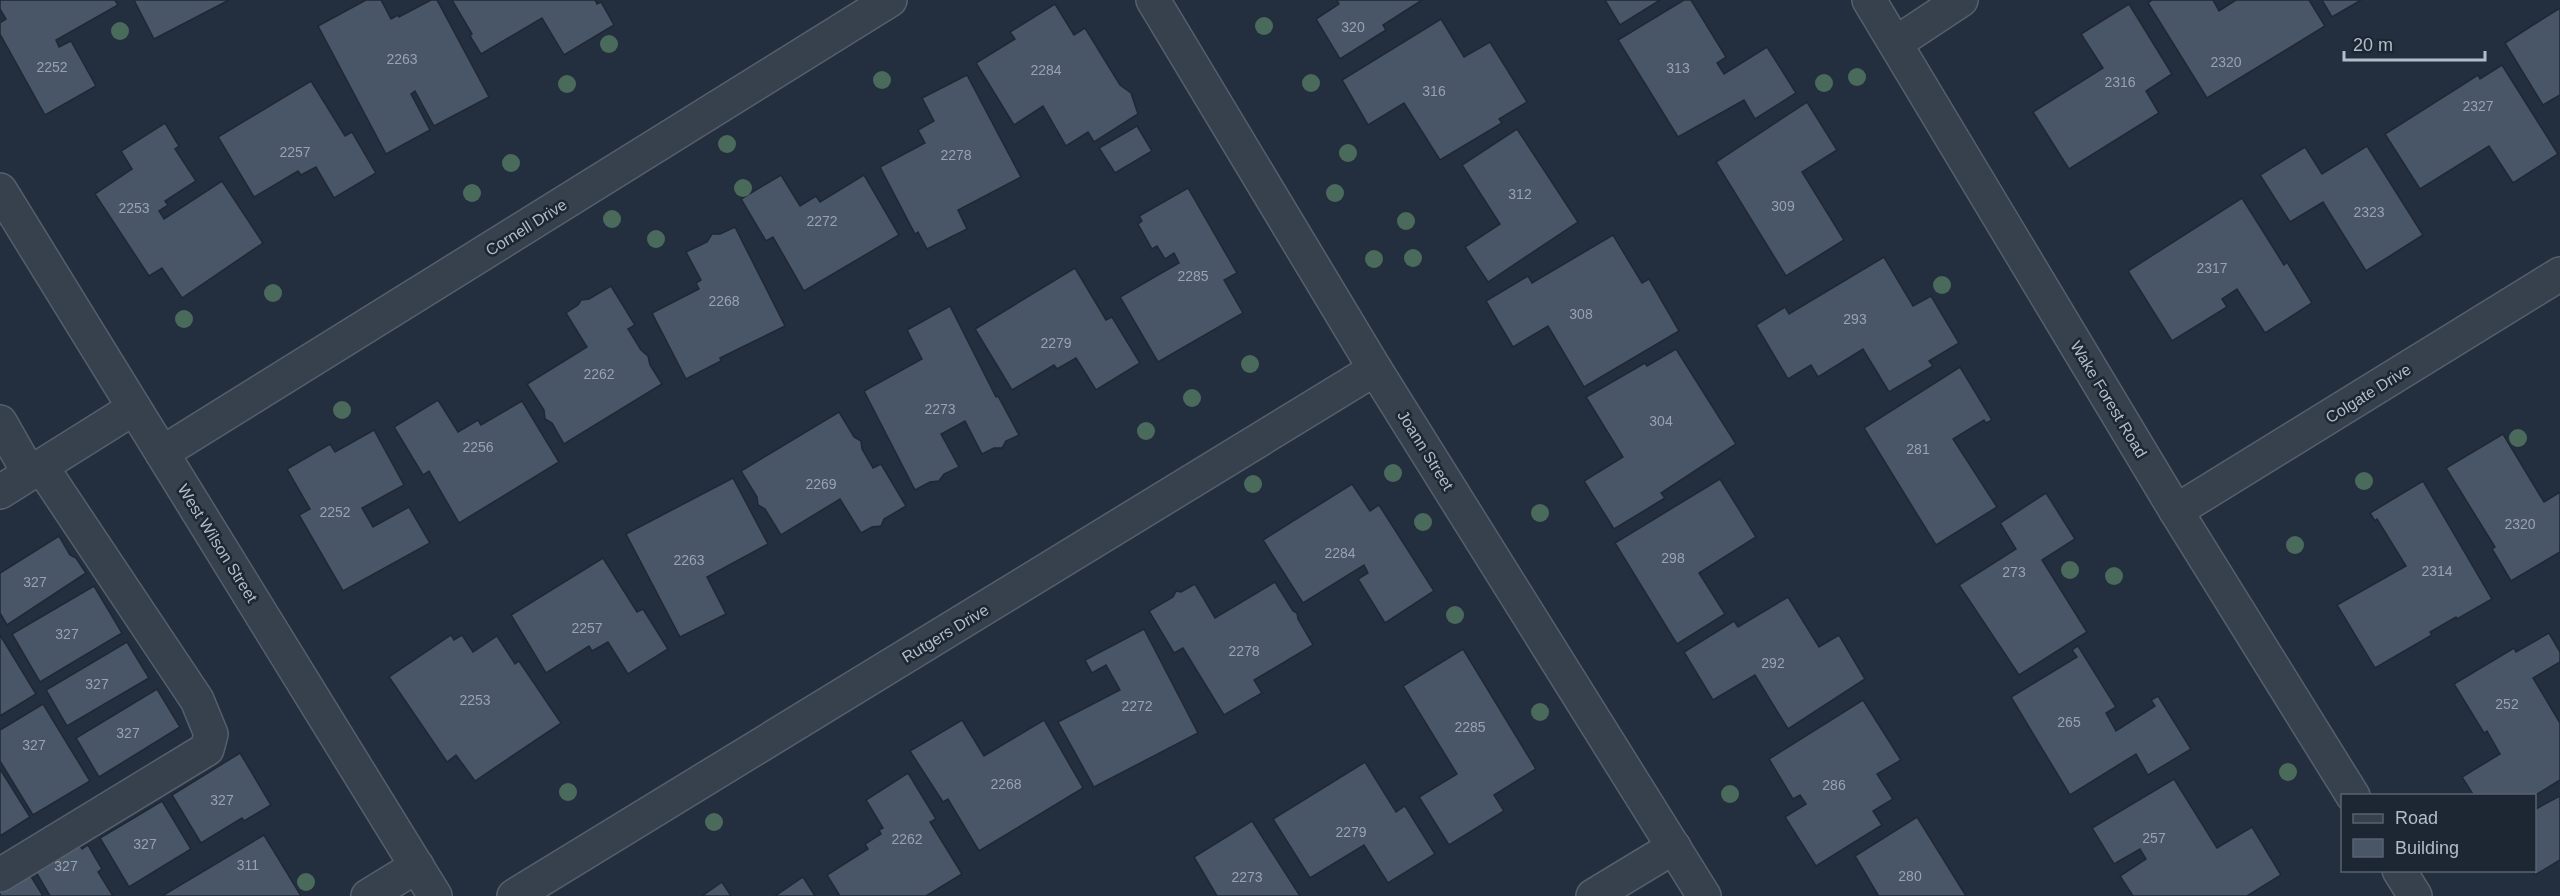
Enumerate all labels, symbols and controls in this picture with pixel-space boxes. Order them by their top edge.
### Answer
house number: 320 [1341,19,1365,35]
scale bar [2344,24,2485,62]
text: 20 m [2353,35,2393,55]
house number: 2263 [386,51,418,67]
house number: 2320 [2210,54,2242,70]
house number: 2252 [36,59,68,75]
house number: 313 [1666,60,1690,76]
house number: 2284 [1030,62,1062,78]
house number: 2316 [2104,74,2136,90]
house number: 316 [1422,83,1446,99]
house number: 2327 [2462,98,2494,114]
house number: 2257 [279,144,311,160]
house number: 2278 [940,147,972,163]
house number: 312 [1508,186,1532,202]
street label: Cornell Drive [483,196,570,259]
house number: 309 [1771,198,1795,214]
house number: 2253 [118,200,150,216]
house number: 2323 [2353,204,2385,220]
house number: 2272 [806,213,838,229]
house number: 2317 [2196,260,2228,276]
house number: 2285 [1177,268,1209,284]
house number: 2268 [708,293,740,309]
house number: 308 [1569,306,1593,322]
house number: 293 [1843,311,1867,327]
house number: 2279 [1040,335,1072,351]
street label: Wake Forest Road [2067,338,2150,461]
street label: Colgate Drive [2323,360,2414,426]
house number: 2262 [583,366,615,382]
house number: 2273 [924,401,956,417]
street label: Joann Street [1394,407,1457,494]
house number: 304 [1649,413,1673,429]
house number: 2256 [462,439,494,455]
house number: 281 [1906,441,1930,457]
house number: 2269 [805,476,837,492]
street label: West Wilson Street [174,481,261,606]
house number: 2252 [319,504,351,520]
house number: 2320 [2504,516,2536,532]
house number: 2284 [1324,545,1356,561]
house number: 298 [1661,550,1685,566]
house number: 2263 [673,552,705,568]
house number: 2314 [2421,563,2453,579]
house number: 273 [2002,564,2026,580]
house number: 327 [23,574,47,590]
street label: Rutgers Drive [899,601,992,666]
house number: 2257 [571,620,603,636]
house number: 327 [55,626,79,642]
house number: 2278 [1228,643,1260,659]
house number: 292 [1761,655,1785,671]
house number: 327 [85,676,109,692]
house number: 2253 [459,692,491,708]
house number: 252 [2495,696,2519,712]
house number: 2272 [1121,698,1153,714]
house number: 265 [2057,714,2081,730]
house number: 2285 [1454,719,1486,735]
house number: 327 [116,725,140,741]
house number: 327 [22,737,46,753]
house number: 2268 [990,776,1022,792]
house number: 286 [1822,777,1846,793]
house number: 327 [210,792,234,808]
legend [2341,794,2536,872]
text: Road [2395,808,2438,828]
house number: 2279 [1335,824,1367,840]
house number: 257 [2142,830,2166,846]
house number: 2262 [891,831,923,847]
house number: 327 [133,836,157,852]
text: Building [2395,838,2459,858]
house number: 311 [237,857,259,873]
house number: 327 [54,858,78,874]
house number: 280 [1898,868,1922,884]
house number: 2273 [1231,869,1263,885]

